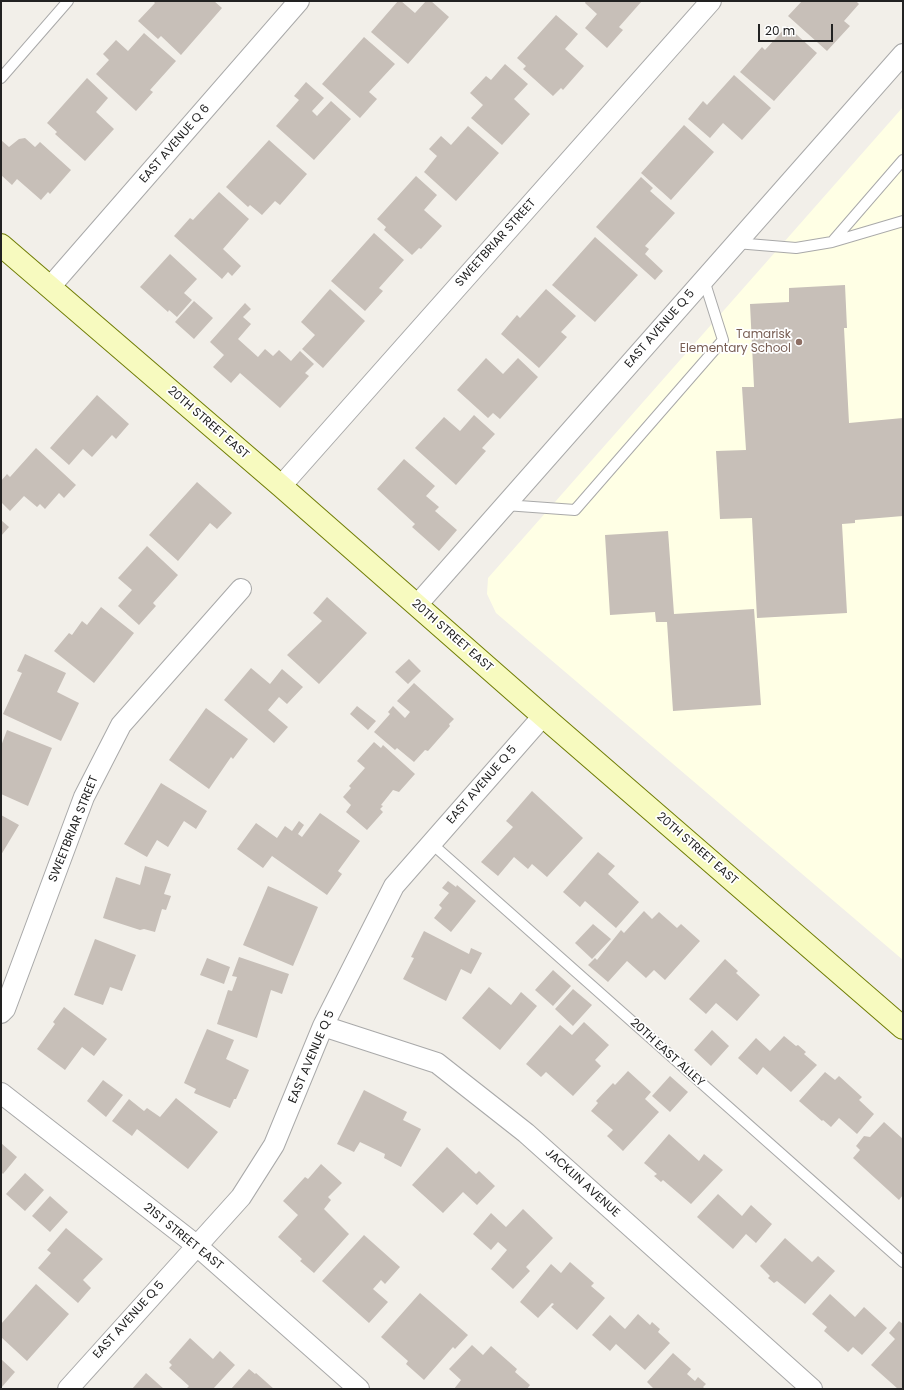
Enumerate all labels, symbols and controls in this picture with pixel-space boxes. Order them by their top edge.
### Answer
scale bar [760,16,835,42]
text: 20 m [765,22,795,39]
street label: EAST AVENUE Q 6 [137,102,213,186]
street label: SWEETBRIAR STREET [453,196,539,290]
street label: EAST AVENUE Q 5 [622,287,698,371]
place label: Tamarisk Elementary School [680,328,791,356]
marker: Tamarisk Elementary School [794,337,804,347]
street label: 20TH STREET EAST [164,384,252,462]
street label: 20TH STREET EAST [408,597,496,675]
street label: EAST AVENUE Q 5 [444,743,520,827]
street label: SWEETBRIAR STREET [46,774,102,884]
street label: 20TH STREET EAST [653,810,741,888]
street label: EAST AVENUE Q 5 [286,1008,338,1106]
street label: 20TH EAST ALLEY [627,1016,707,1090]
street label: JACKLIN AVENUE [542,1146,622,1220]
street label: 21ST STREET EAST [140,1201,226,1273]
street label: EAST AVENUE Q 5 [90,1278,168,1362]

